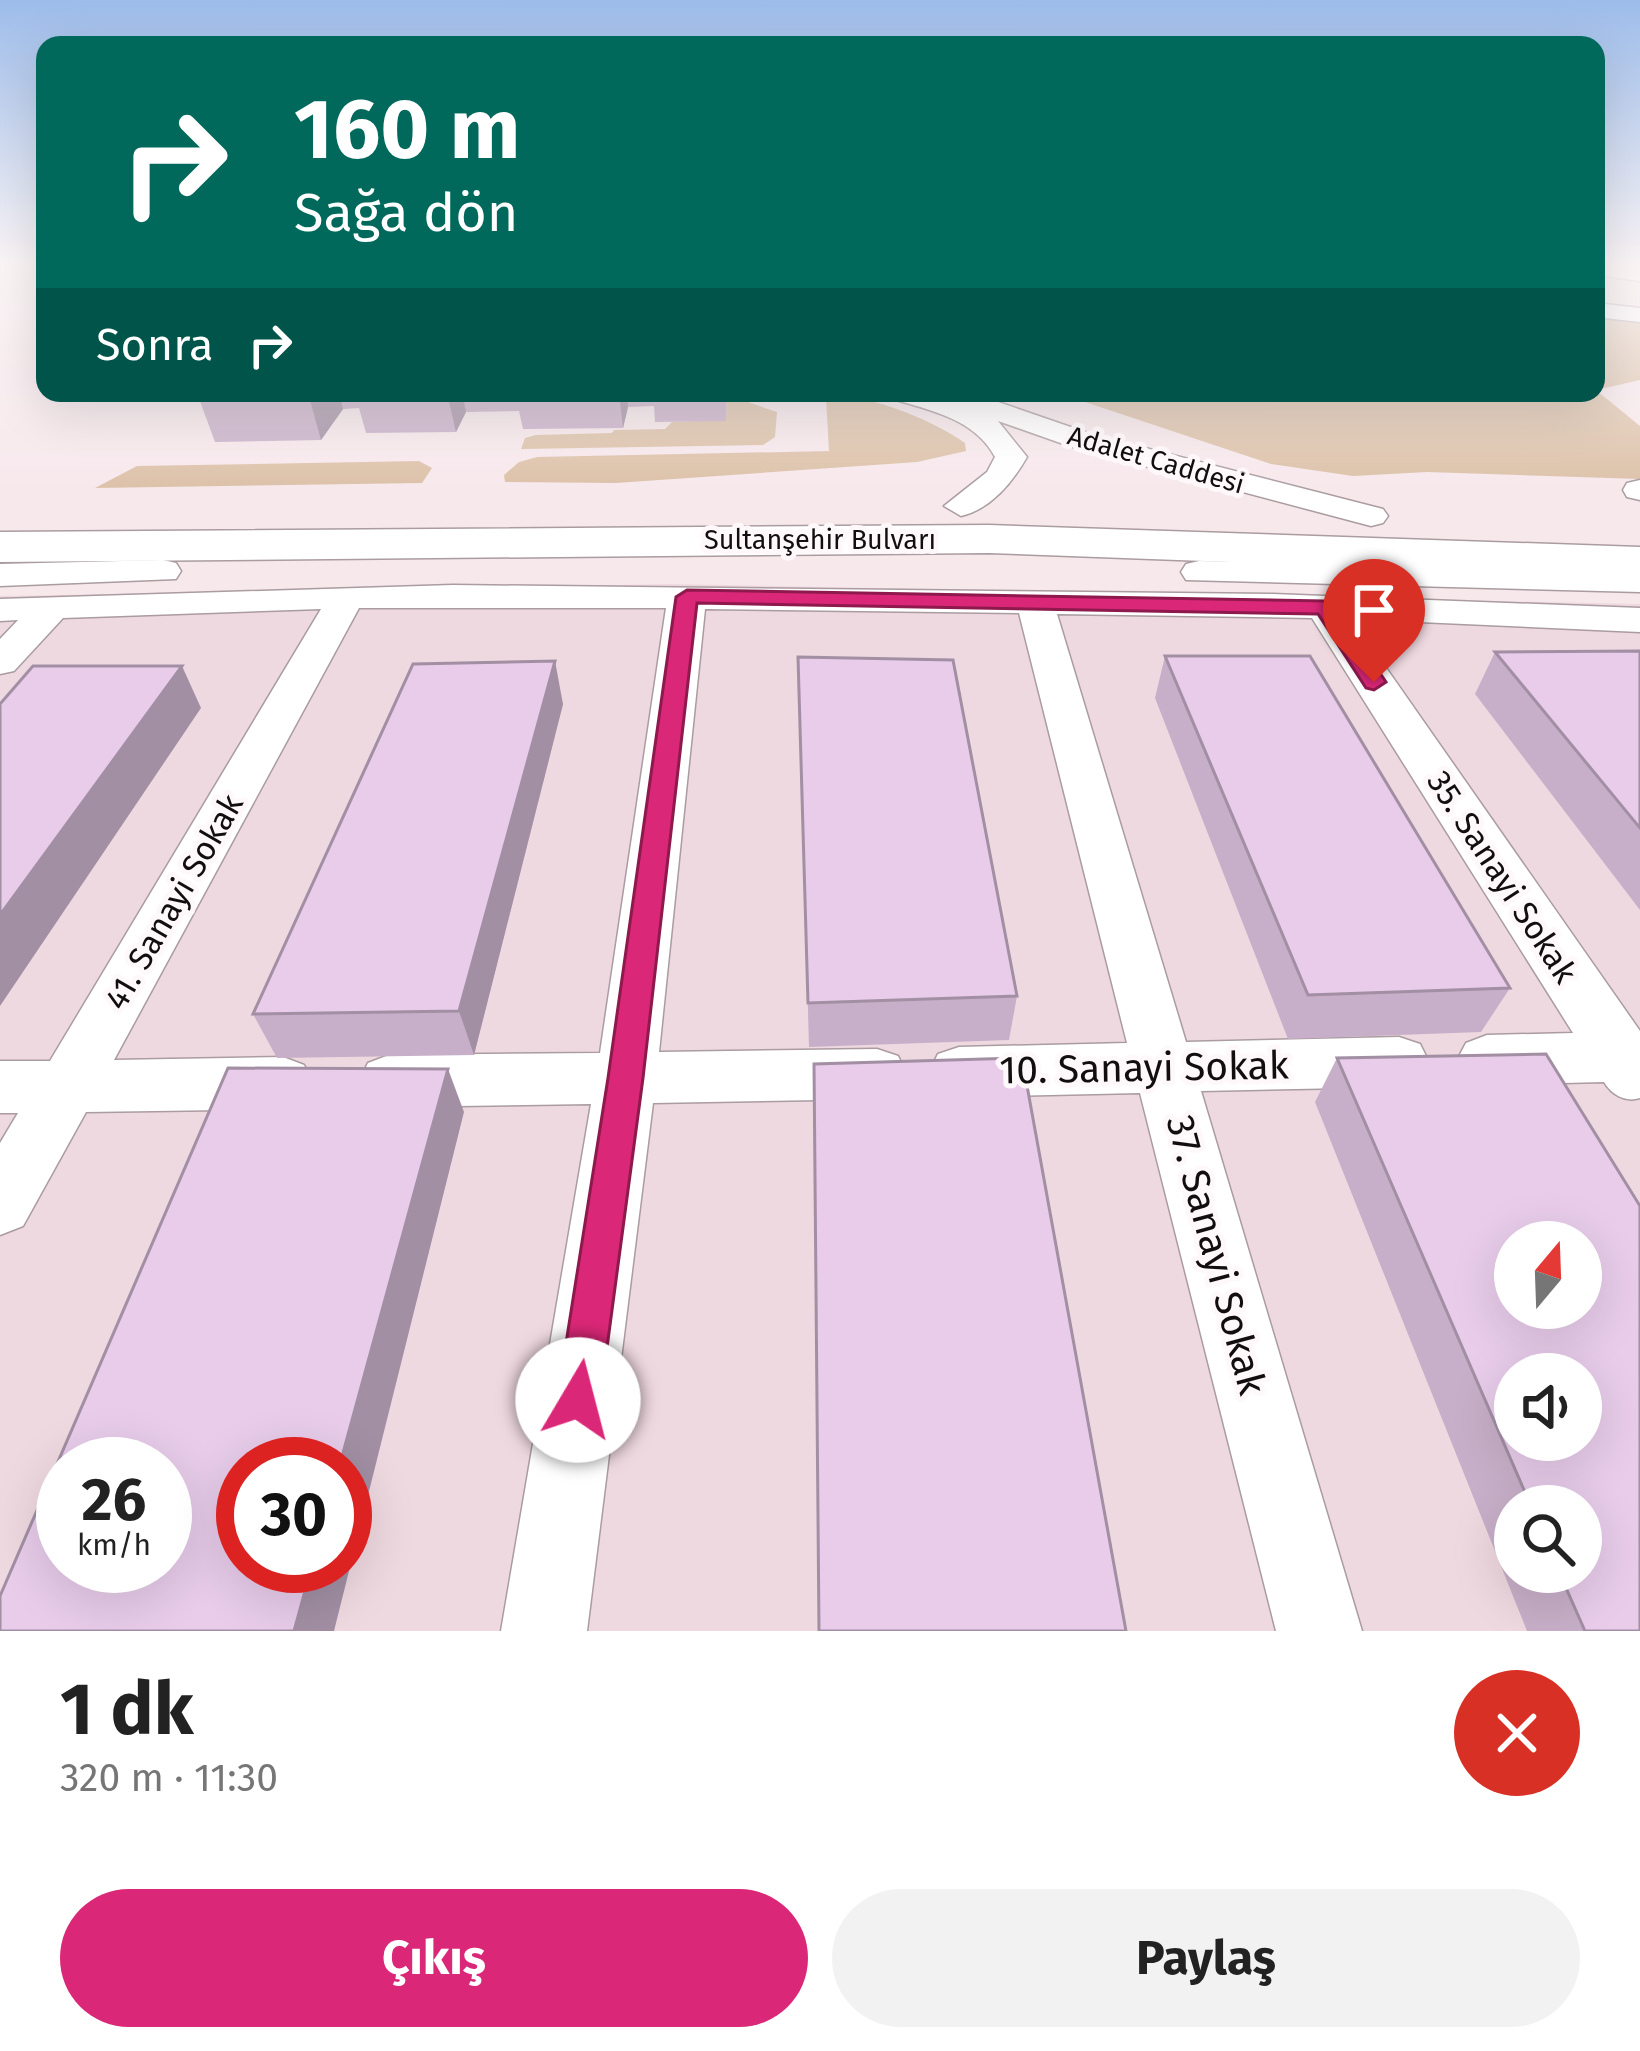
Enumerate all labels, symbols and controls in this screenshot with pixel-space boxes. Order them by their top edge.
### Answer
text: 160 m [294,79,520,180]
icon: right [96,84,252,240]
text: Sağa dön [294,181,518,245]
icon: right [237,312,303,378]
text: Sonra [96,318,213,372]
street label: Adalet Caddesi [1064,420,1248,500]
street label: Sultanşehir Bulvarı [704,524,936,556]
pin [1323,559,1425,682]
icon: arrive [1341,577,1407,643]
street label: 35. Sanayi Sokak [1418,763,1586,991]
street label: 41. Sanayi Sokak [96,787,252,1017]
street label: 10. Sanayi Sokak [999,1042,1289,1094]
street label: 37. Sanayi Sokak [1157,1110,1275,1400]
north arrow [1494,1221,1602,1329]
map controls [1494,1221,1602,1593]
position arrow [515,1337,641,1463]
button: sound [1494,1353,1602,1461]
speed limit sign: 30 [216,1437,372,1593]
text: 26 [82,1464,146,1536]
button: search [1494,1485,1602,1593]
text: km/h [77,1527,151,1563]
text: 1 dk [60,1667,193,1753]
button: close [1454,1670,1580,1796]
text: 320 m · 11:30 [60,1755,278,1801]
button: Çıkış [60,1889,808,2027]
button: Paylaş [832,1889,1580,2027]

